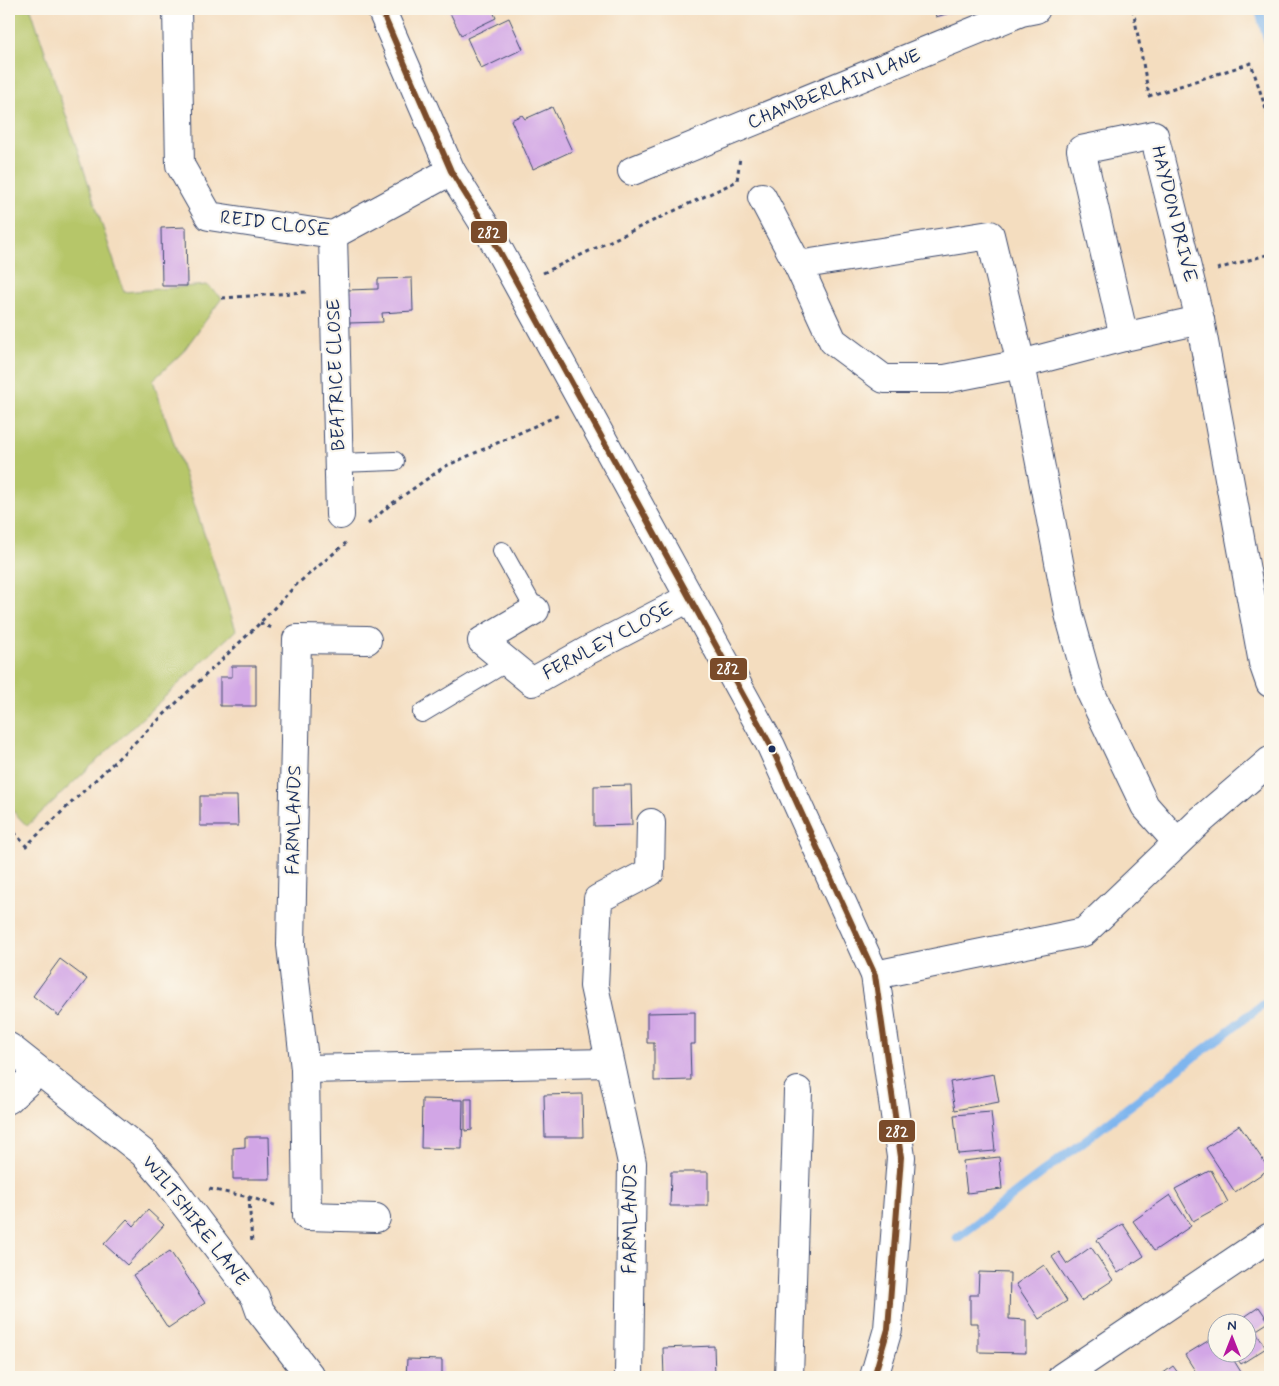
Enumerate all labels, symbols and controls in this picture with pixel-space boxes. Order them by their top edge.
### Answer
street label: CHAMBERLAIN LANE [744,43,924,135]
street label: HAYDON DRIVE [1145,143,1203,285]
street label: REID CLOSE [219,205,331,243]
line badge: 282 [470,220,508,244]
text: 282 [478,224,501,242]
street label: BEATRICE CLOSE [321,298,351,451]
street label: FERNLEY CLOSE [538,596,678,686]
line badge: 282 [709,657,748,681]
text: 282 [717,660,740,678]
unlabelled marker [767,744,777,754]
street label: FARMLANDS [281,765,307,875]
line badge: 282 [878,1119,916,1143]
text: 282 [886,1123,909,1141]
street label: WILTSHIRE LANE [136,1151,254,1291]
street label: FARMLANDS [618,1164,643,1274]
north arrow [1206,1314,1256,1364]
text: N [1227,1317,1237,1335]

